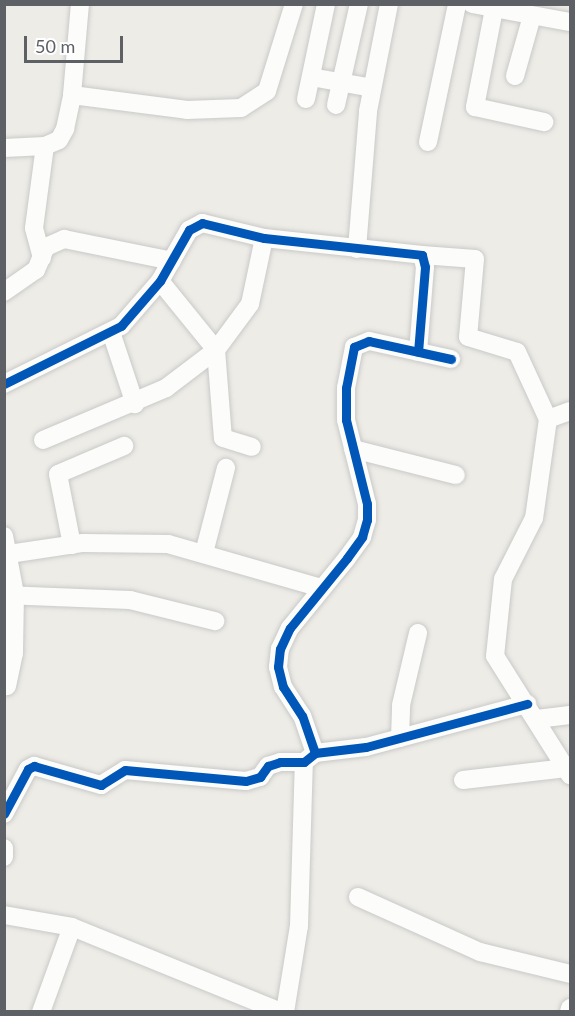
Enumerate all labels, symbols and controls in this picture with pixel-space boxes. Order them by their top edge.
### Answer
scale bar [27,24,126,62]
text: 50 m [35,35,75,57]

